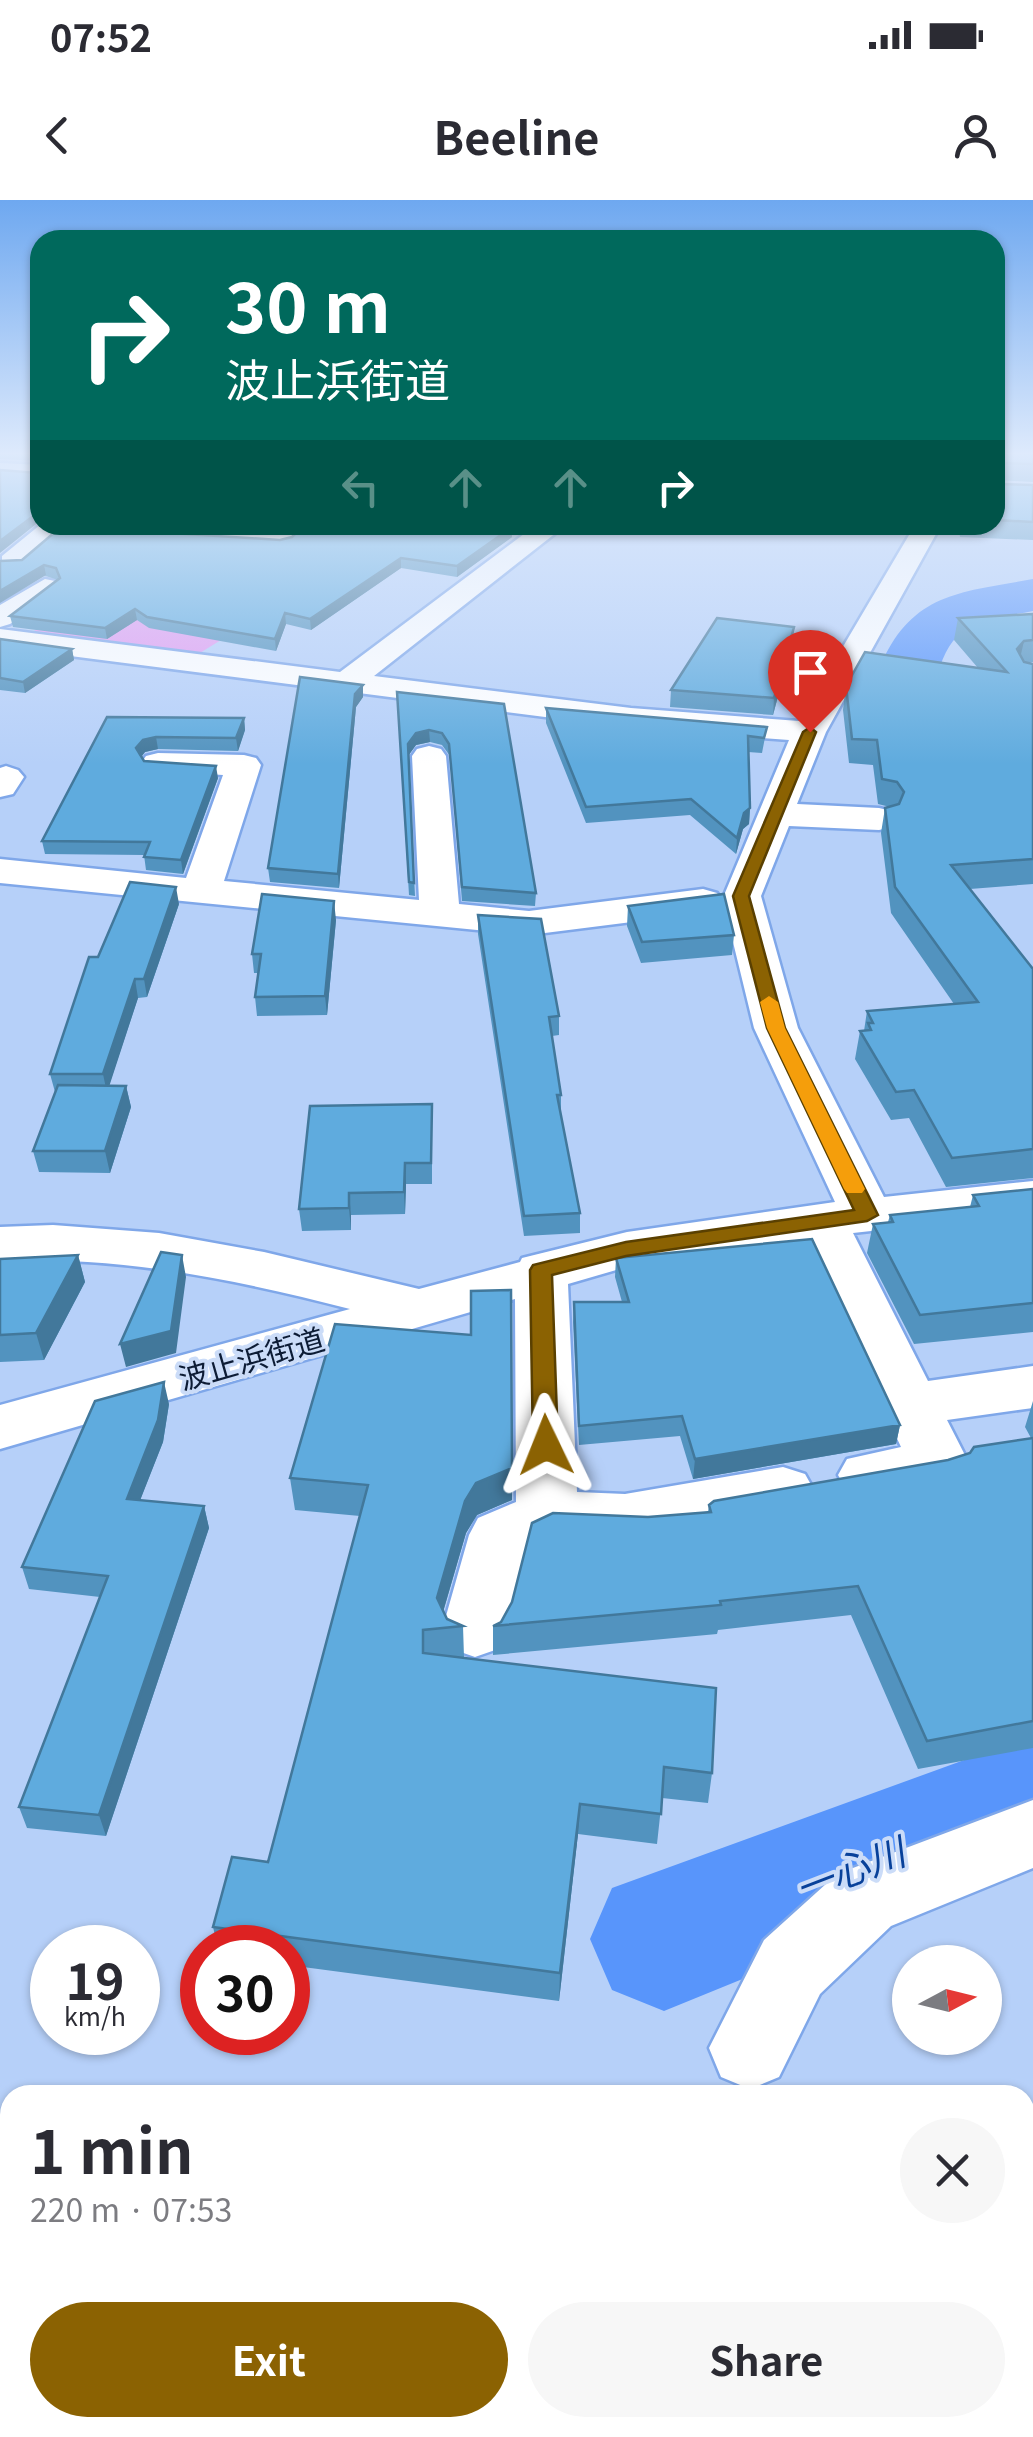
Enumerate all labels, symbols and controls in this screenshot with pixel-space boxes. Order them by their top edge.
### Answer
text: 07:52 [50,8,152,63]
text: Beeline [434,103,599,168]
icon: back [30,108,85,163]
icon: person [948,108,1003,163]
text: 30 m [225,252,391,353]
icon: right [60,270,190,400]
text: 波止浜街道 [225,345,450,410]
icon: left [333,460,388,515]
icon: ahead [438,460,493,515]
icon: ahead [543,460,598,515]
icon: right [648,460,703,515]
pin [768,630,853,733]
icon: arrive [783,645,838,700]
street label: 波止浜街道 [173,1315,329,1399]
position arrow [494,1393,598,1497]
water label: 一心川 [786,1820,916,1914]
speed limit sign: 30 [180,1925,310,2055]
text: 19 [66,1942,125,2014]
north arrow [892,1945,1002,2055]
map controls [892,1945,1002,2055]
text: km/h [64,1997,126,2033]
text: 1 min [30,2104,194,2191]
button: close [900,2118,1005,2223]
text: 220 m · 07:53 [30,2185,232,2231]
button: Exit [30,2302,508,2417]
button: Share [528,2302,1005,2417]

